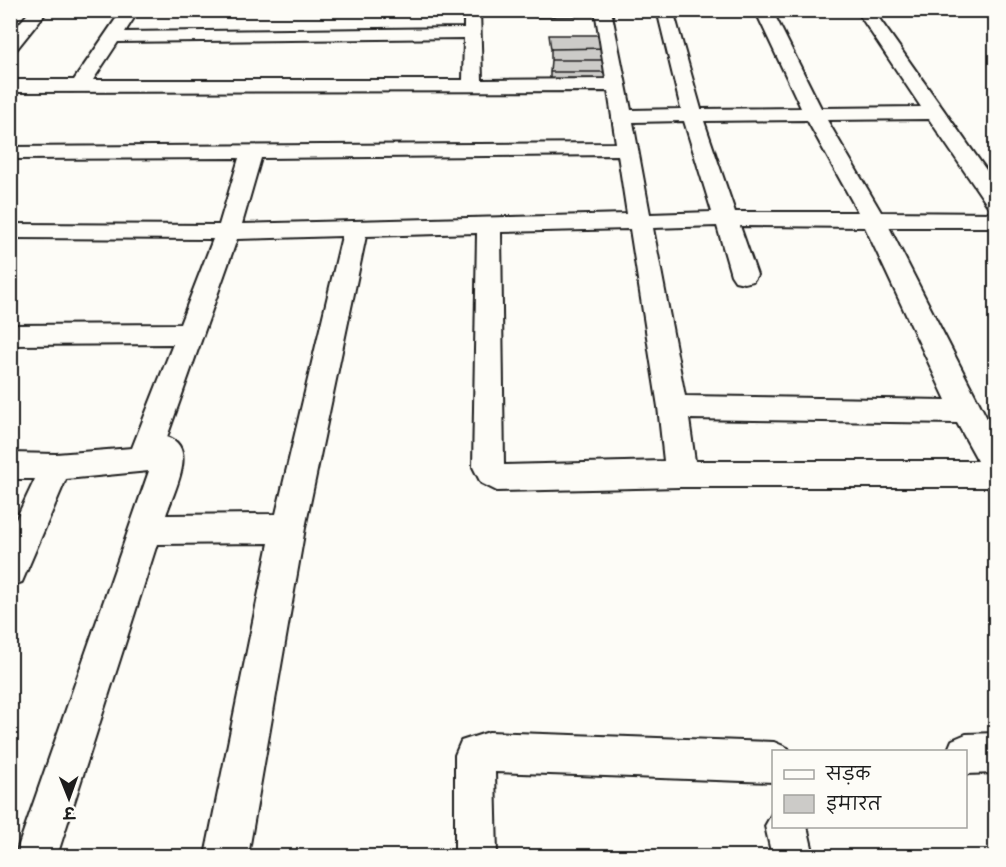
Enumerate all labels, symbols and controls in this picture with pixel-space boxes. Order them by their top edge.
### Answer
legend [772,750,967,828]
text: सड़क [825,762,871,785]
north arrow [39,768,99,828]
text: इमारत [826,792,882,815]
text: उ [62,803,77,823]

